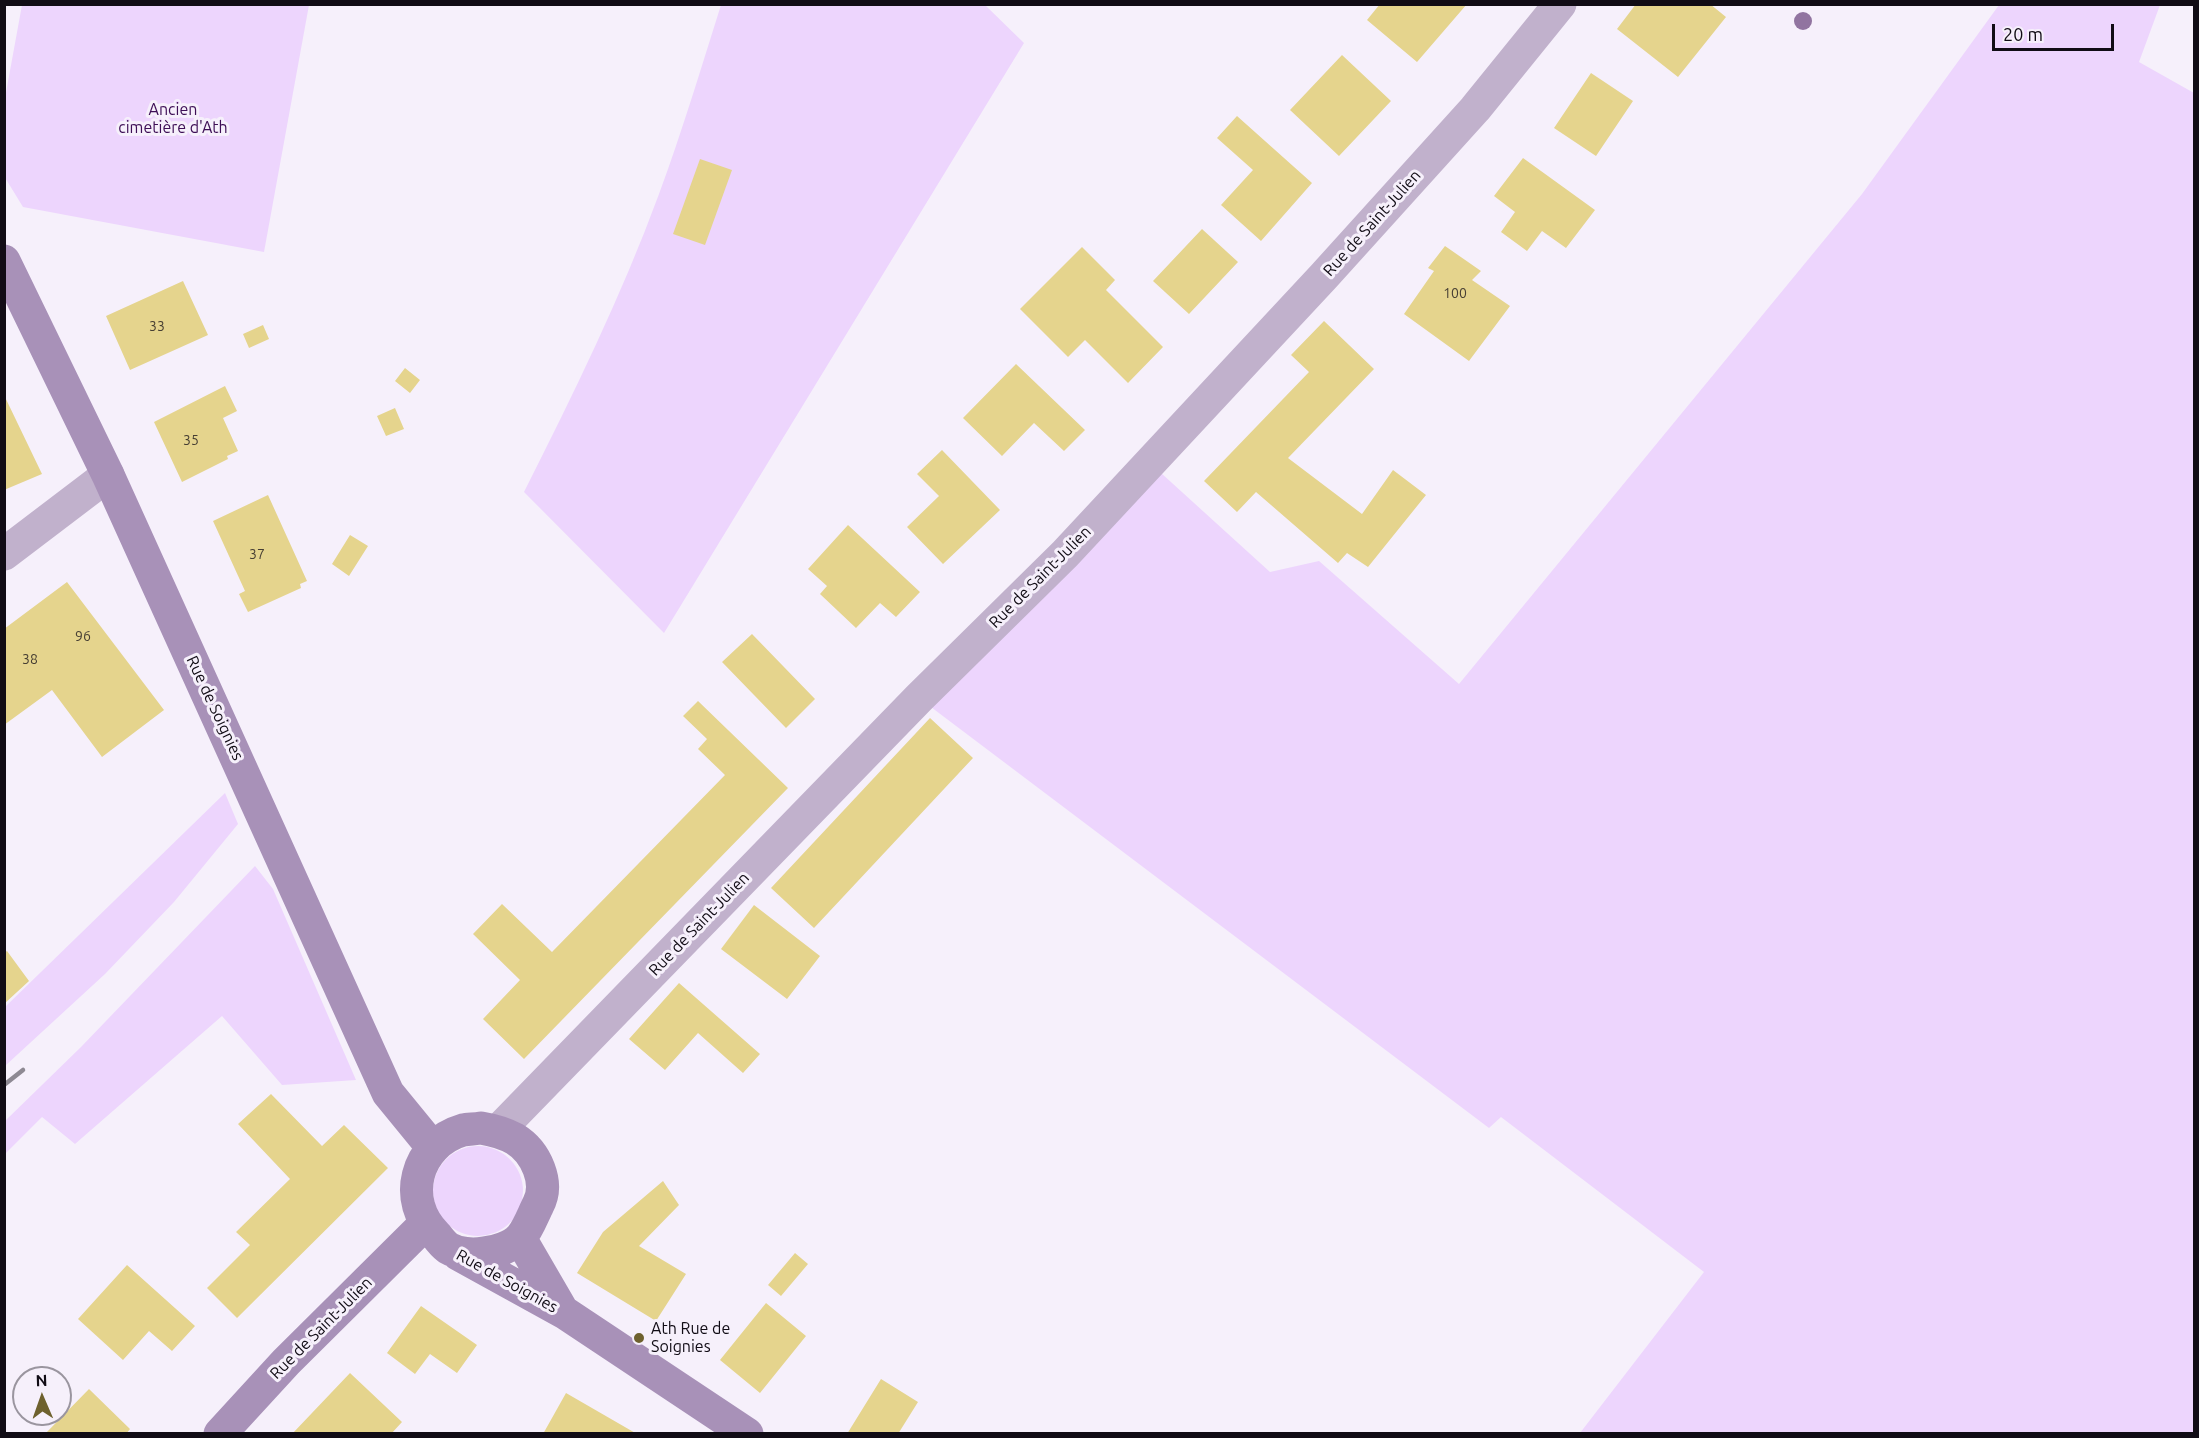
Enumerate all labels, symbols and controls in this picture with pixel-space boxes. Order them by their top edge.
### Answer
scale bar [1995,12,2116,50]
text: 20 m [2003,24,2043,44]
park label: Ancien cimetière d'Ath [118,100,228,138]
street label: Rue de Saint-Julien [1319,166,1425,280]
house number: 100 [1443,285,1467,301]
house number: 33 [149,318,165,334]
house number: 35 [183,432,199,448]
street label: Rue de Saint-Julien [985,522,1095,632]
house number: 37 [249,546,265,562]
house number: 96 [75,628,91,644]
house number: 38 [22,651,38,667]
street label: Rue de Soignies [182,653,248,763]
street label: Rue de Saint-Julien [645,868,753,980]
street label: Rue de Soignies [453,1245,561,1317]
street label: Rue de Saint-Julien [266,1273,376,1383]
place label: Ath Rue de Soignies [651,1319,730,1357]
marker: Ath Rue de Soignies [632,1331,646,1345]
north arrow [12,1366,72,1426]
text: N [35,1371,48,1389]

